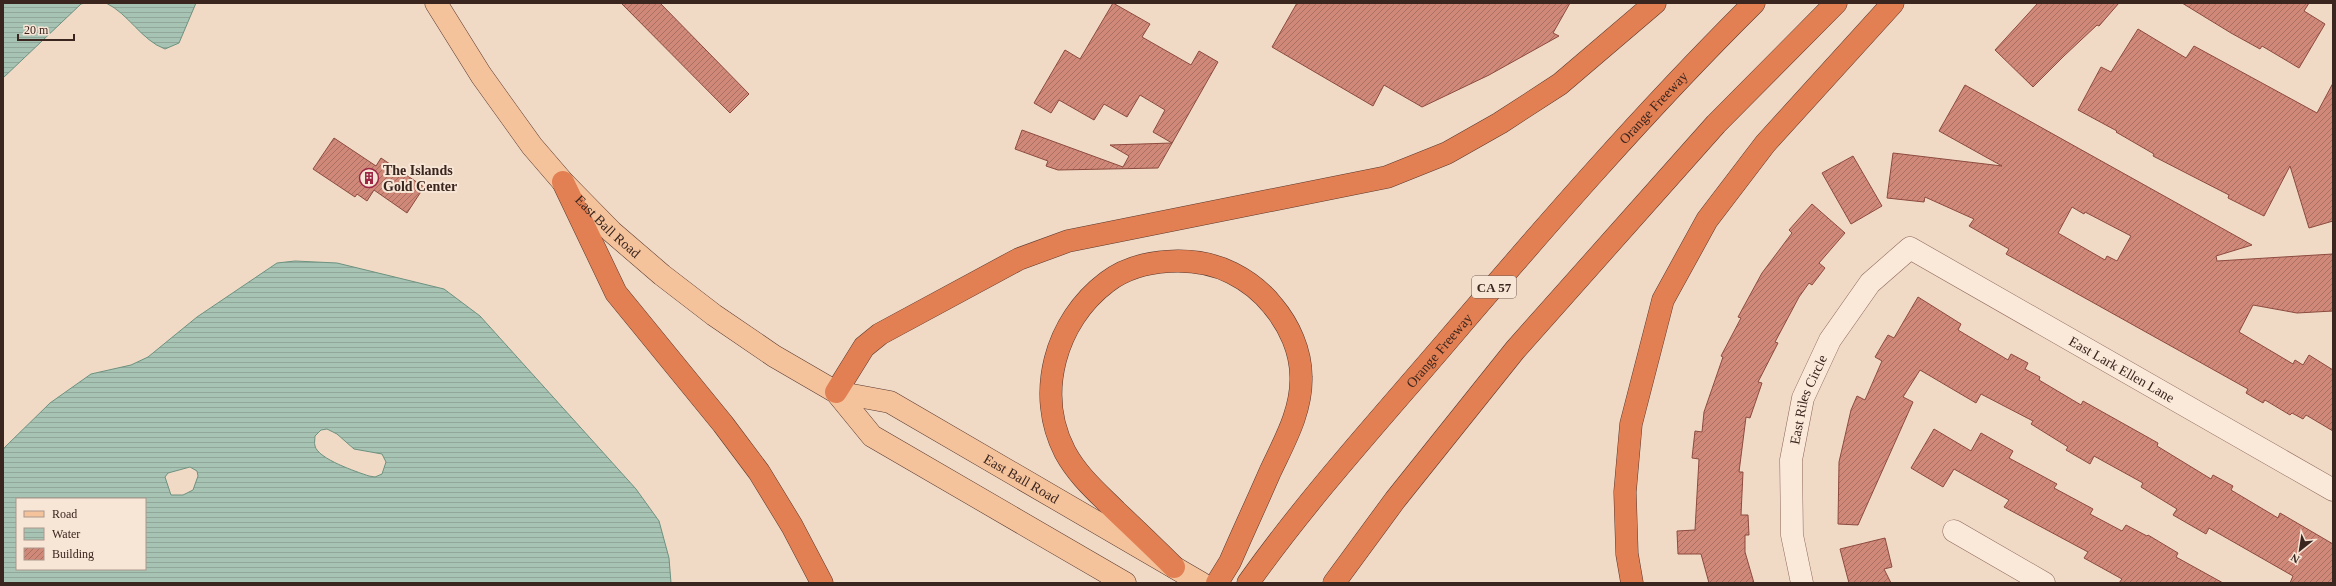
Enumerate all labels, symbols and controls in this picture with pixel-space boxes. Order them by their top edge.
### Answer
scale bar [18,16,74,42]
text: 20 m [24,23,49,37]
street label: Orange Freeway [1617,69,1691,147]
place label: The Islands Gold Center [383,163,457,194]
building icon: The Islands Gold Center [358,167,380,189]
street label: East Ball Road [572,192,643,261]
road number: CA 57 [1472,276,1516,298]
street label: Orange Freeway [1403,311,1475,391]
street label: East Lark Ellen Lane [2066,334,2177,406]
street label: East Riles Circle [1787,353,1830,446]
street label: East Ball Road [981,451,1061,507]
legend [16,498,146,570]
text: Road [52,507,77,521]
text: Water [52,527,80,541]
north arrow [2280,530,2320,570]
text: Building [52,547,94,561]
text: N [2289,551,2301,566]

